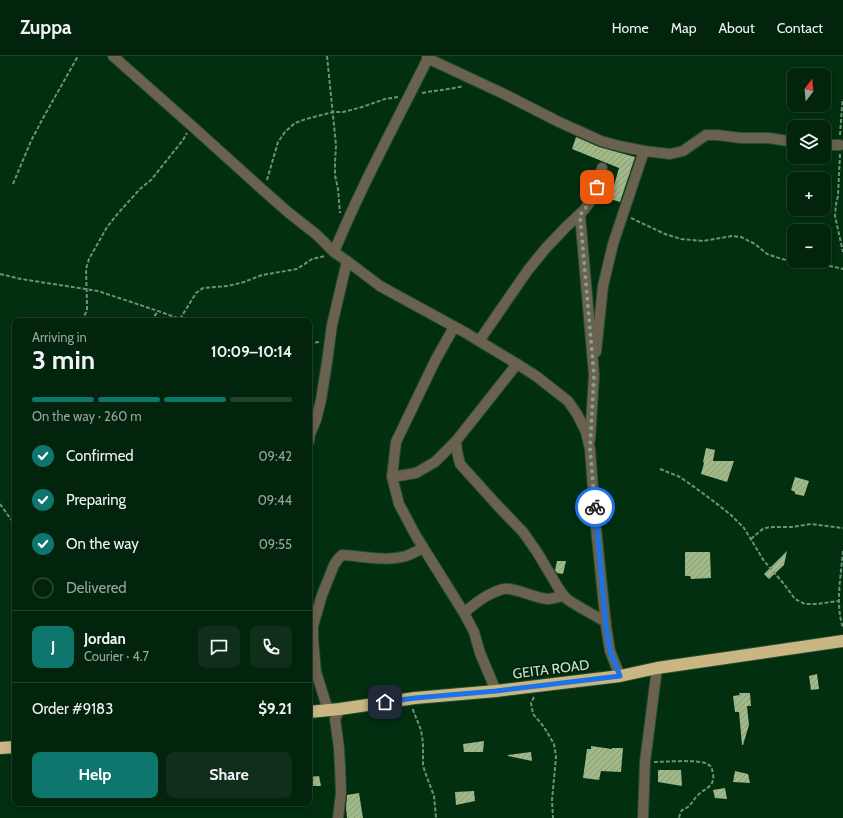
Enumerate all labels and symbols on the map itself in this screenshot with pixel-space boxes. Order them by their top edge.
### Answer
north arrow [787,68,831,112]
pin [580,170,614,204]
courier [575,487,615,527]
street label: GEITA ROAD [512,655,590,683]
pin [368,685,402,719]

